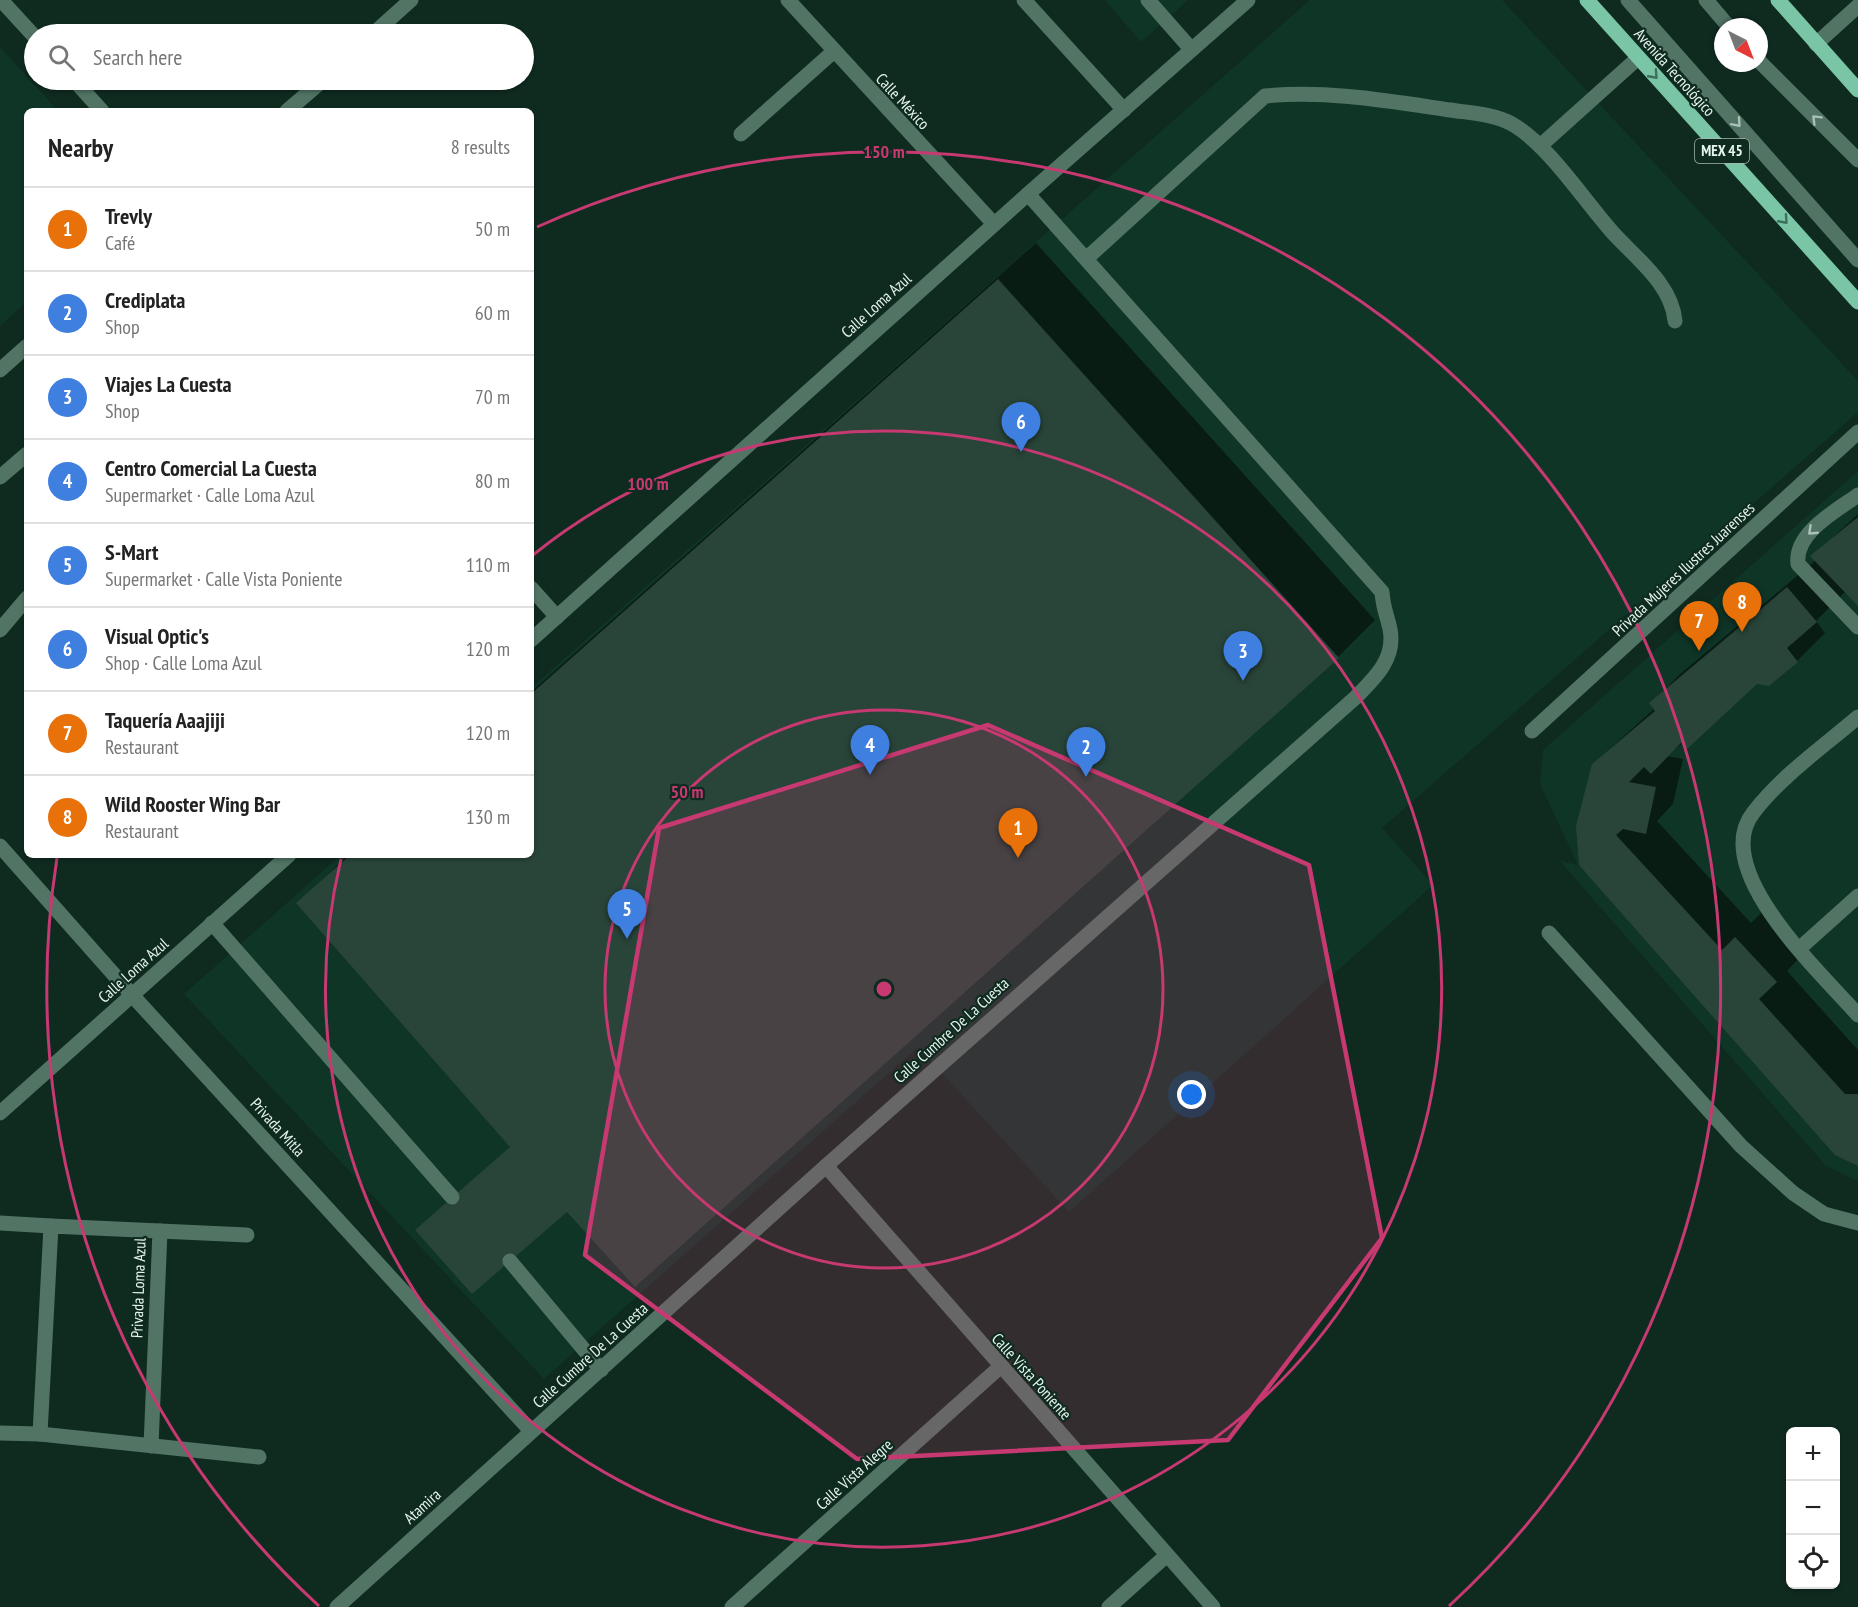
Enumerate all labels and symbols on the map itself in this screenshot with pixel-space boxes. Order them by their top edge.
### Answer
north arrow [1714,18,1768,72]
street label: Avenida Tecnológico [1630,24,1720,120]
one-way arrow [1647,68,1658,79]
street label: Calle México [872,69,934,133]
one-way arrow [1730,116,1741,126]
one-way arrow [1813,116,1824,127]
road number: MEX 45 [1695,139,1749,163]
text: 150 m [863,140,905,163]
one-way arrow [1777,213,1788,224]
street label: Calle Loma Azul [837,268,915,342]
pin: 6 [1002,402,1040,452]
text: 100 m [627,472,669,495]
street label: Privada Mujeres Ilustres Juarenses [1608,498,1758,640]
one-way arrow [1809,524,1820,535]
pin: 8 [1722,582,1762,632]
pin: 7 [1680,602,1718,651]
pin: 3 [1224,632,1262,681]
pin: 4 [850,726,890,775]
pin: 2 [1066,728,1106,777]
text: 50 m [671,780,703,803]
pin: 1 [998,808,1038,858]
pin: 5 [608,890,646,939]
street label: Calle Loma Azul [94,933,172,1007]
street label: Calle Cumbre De La Cuesta [889,973,1013,1087]
centre of rings [874,979,894,999]
your location [1177,1080,1206,1109]
street label: Privada Mitla [246,1093,310,1161]
street label: Privada Loma Azul [126,1237,150,1338]
street label: Calle Cumbre De La Cuesta [528,1298,652,1412]
street label: Calle Vista Poniente [988,1329,1076,1423]
street label: Calle Vista Alegre [812,1434,896,1514]
street label: Atamira [399,1484,445,1528]

